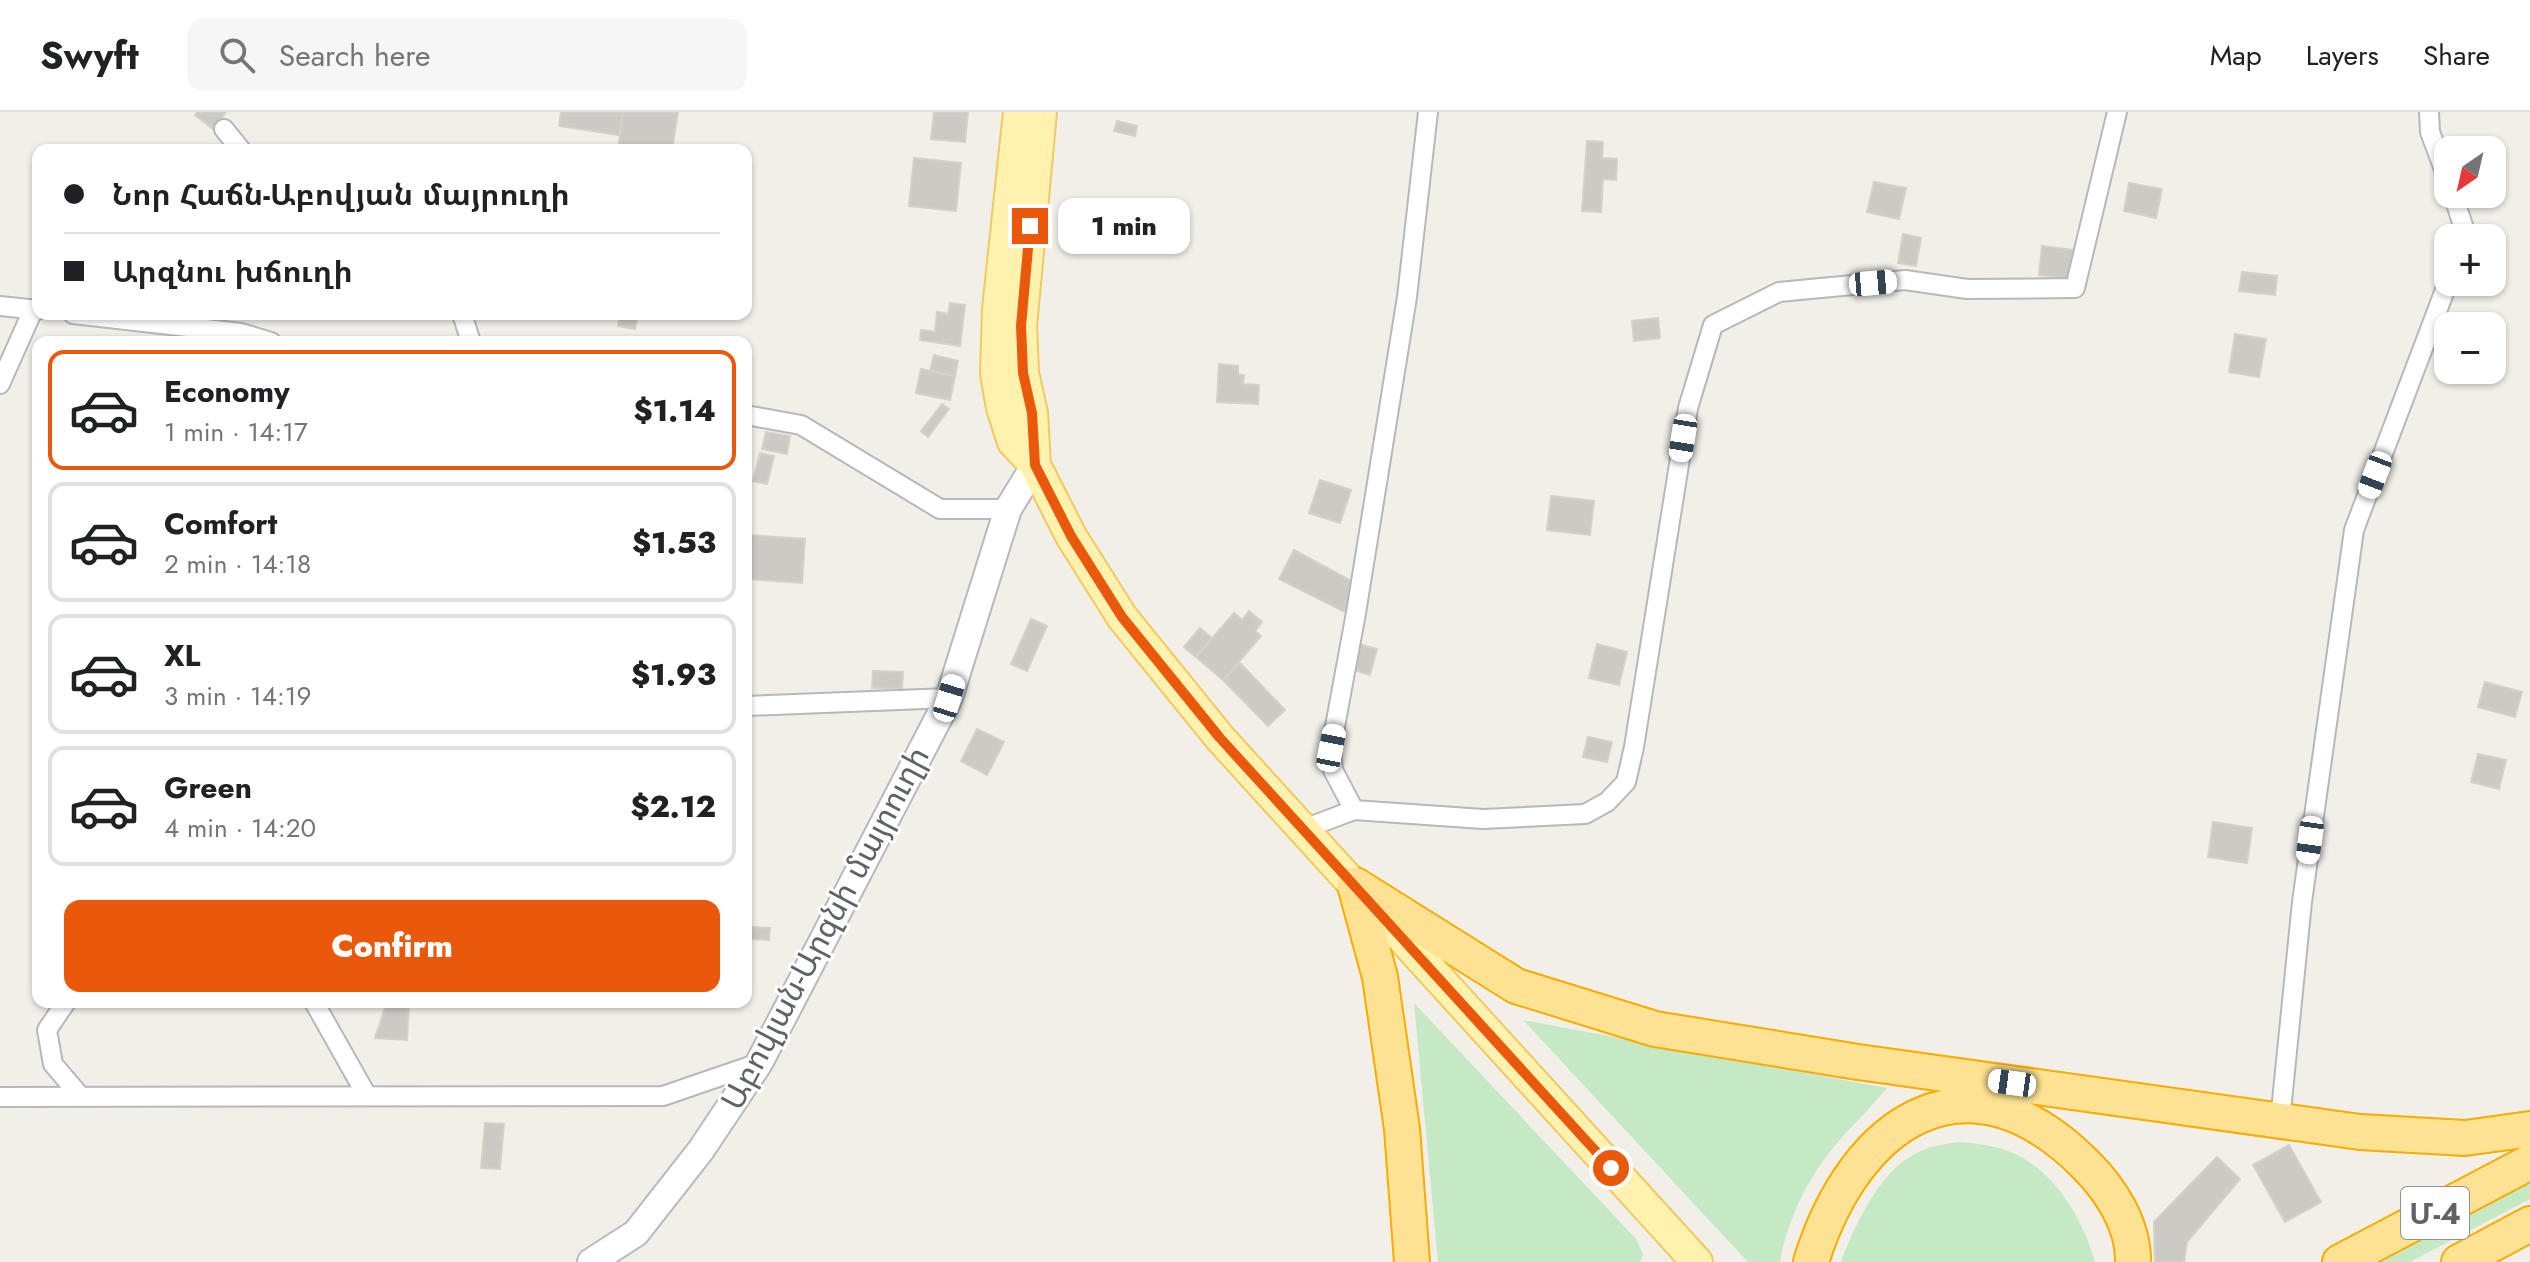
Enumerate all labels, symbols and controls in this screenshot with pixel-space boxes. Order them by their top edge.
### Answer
search box [187,19,747,91]
text: Swyft [40,28,139,83]
icon: search [215,33,259,77]
text: Search here [279,34,431,77]
text: Map [2210,35,2262,76]
text: Layers [2306,35,2379,76]
text: Share [2423,35,2490,76]
north arrow [2434,136,2506,208]
map controls [2434,136,2506,384]
text: Նոր Հաճն-Աբովյան մայրուղի [112,173,570,216]
callout: 1 min [1058,198,1190,254]
text: 1 min [1091,207,1157,245]
route end [1012,208,1048,244]
button: + [2434,224,2506,296]
text: Արզնու խճուղի [112,250,353,293]
car [1848,269,1898,297]
button: − [2434,312,2506,384]
text: Economy [164,370,290,413]
icon: car [68,374,140,446]
text: $1.14 [634,389,716,432]
car [1667,412,1699,464]
text: 1 min · 14:17 [164,413,308,451]
car [2355,448,2395,502]
text: Comfort [164,502,277,545]
icon: car [68,506,140,578]
text: $1.53 [632,521,716,564]
text: 2 min · 14:18 [164,545,311,583]
text: XL [164,634,200,677]
icon: car [68,638,140,710]
text: $1.93 [631,653,716,696]
car [931,672,967,724]
text: 3 min · 14:19 [164,677,311,715]
car [1315,722,1347,774]
street label: Աբովյան-Արզնի մայրուղի [709,738,941,1118]
text: Green [164,766,252,809]
icon: car [68,770,140,842]
text: $2.12 [630,785,716,828]
text: 4 min · 14:20 [164,809,316,847]
car [2295,815,2325,865]
button: Confirm [64,900,720,992]
car [1987,1068,2037,1098]
route start [1593,1150,1629,1186]
road number: Մ-4 [2401,1187,2469,1239]

